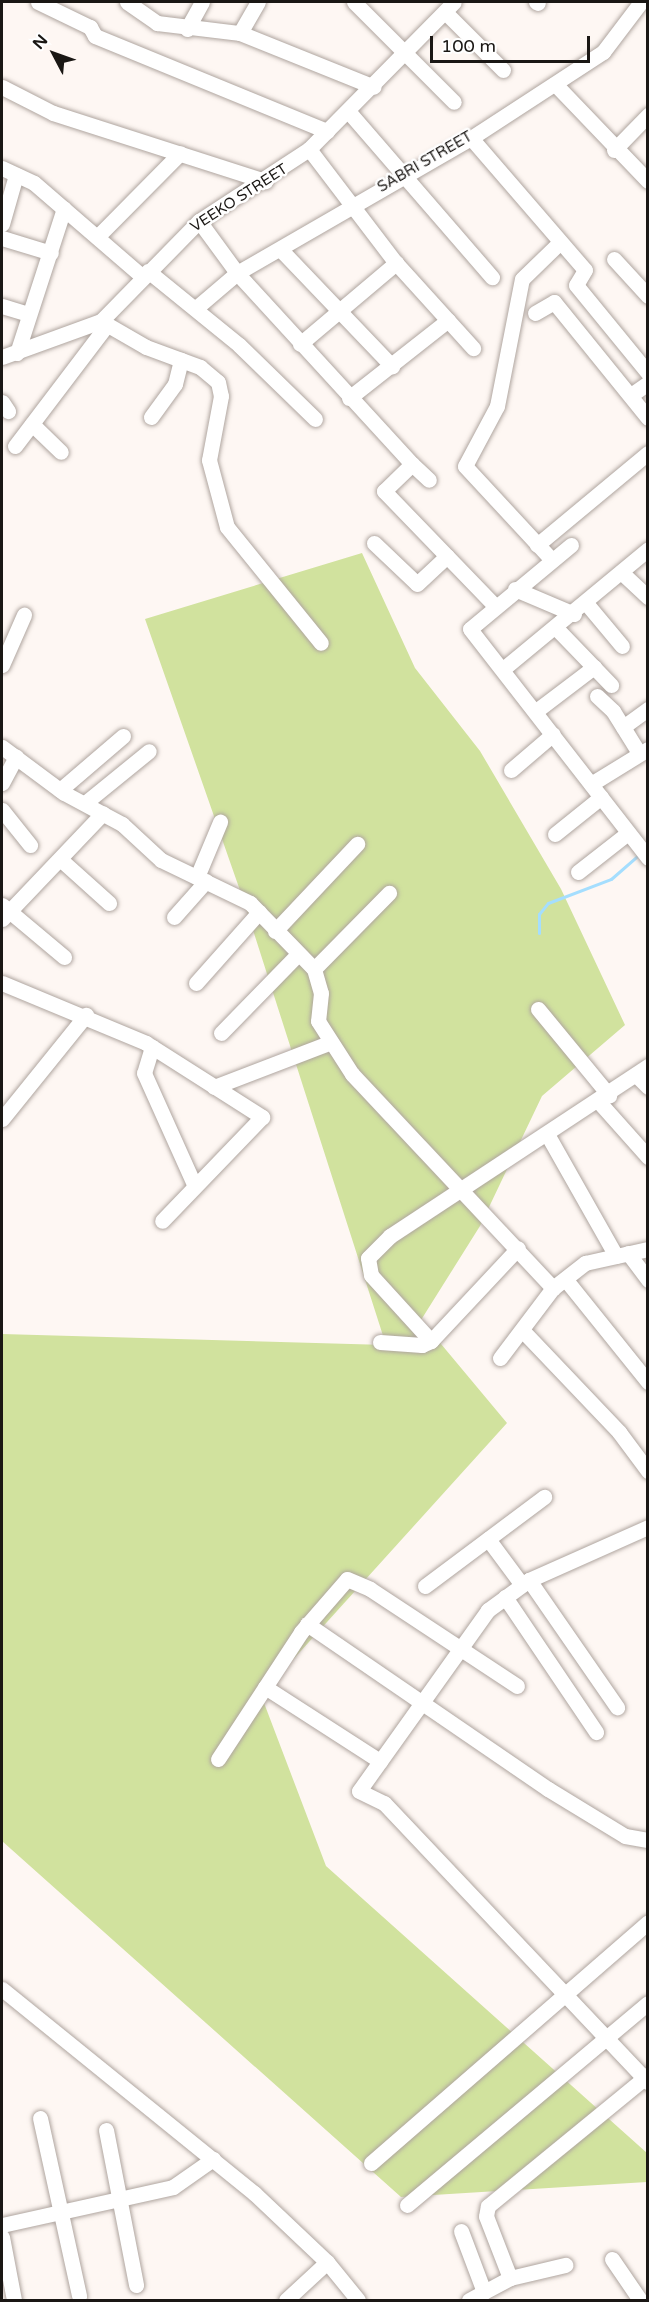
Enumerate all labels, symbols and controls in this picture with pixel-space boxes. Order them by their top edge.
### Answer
north arrow [24,24,84,84]
scale bar [433,24,594,62]
text: N [29,31,52,54]
text: 100 m [441,35,496,57]
street label: SABRI STREET [374,128,476,196]
street label: VEEKO STREET [187,160,291,236]

